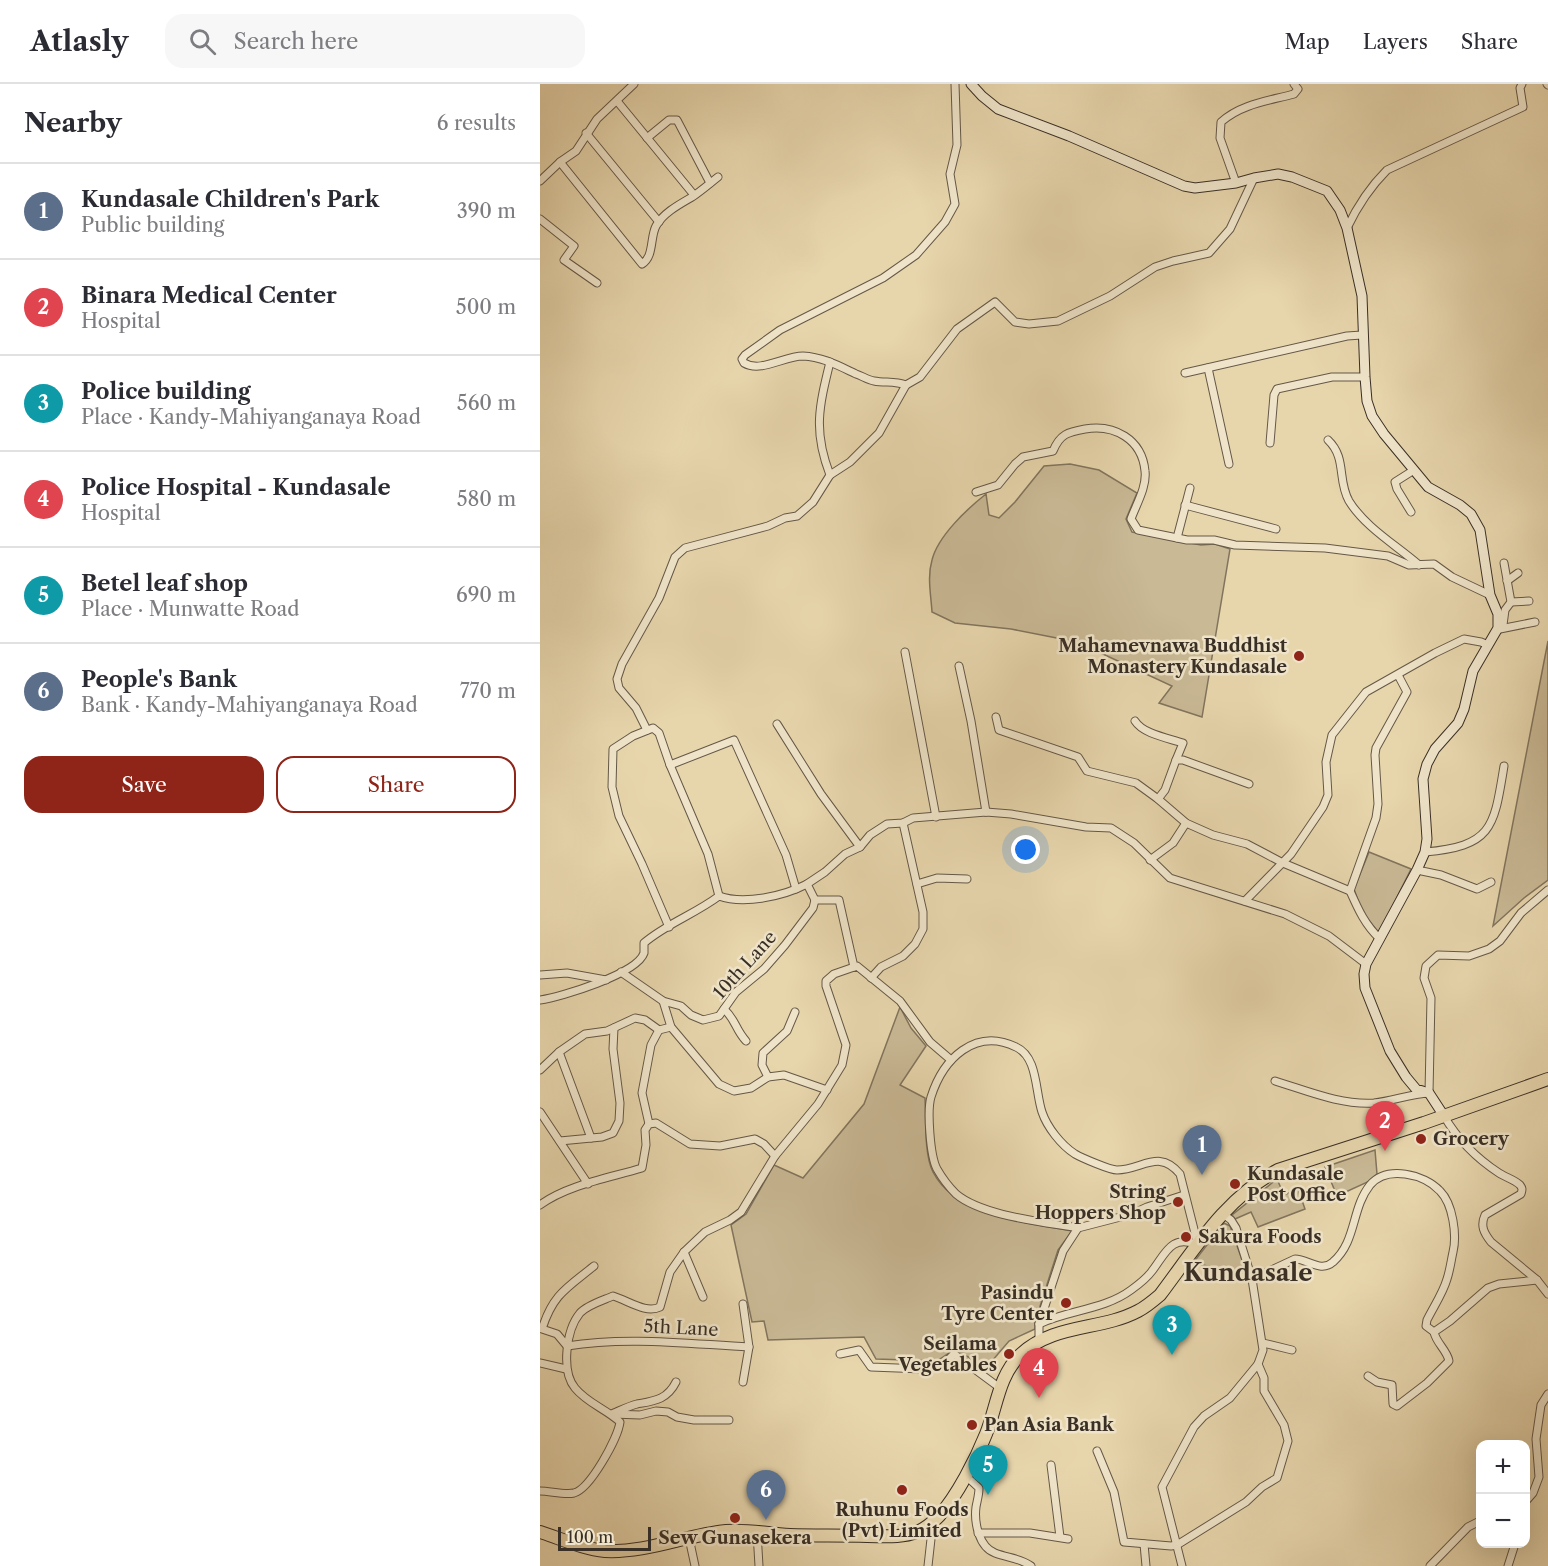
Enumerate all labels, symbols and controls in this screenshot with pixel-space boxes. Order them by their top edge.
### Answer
search box [165,14,585,68]
text: Atlasly [30,24,129,58]
icon: search [186,25,219,58]
text: Search here [234,28,358,55]
text: Map [1285,29,1330,54]
text: Layers [1363,29,1428,54]
text: Share [1461,29,1518,54]
text: Nearby [24,107,122,139]
text: 6 results [437,111,516,135]
text: Kundasale Children's Park [81,186,379,213]
text: 1 [39,199,48,223]
text: 390 m [457,199,516,223]
text: Public building [81,213,224,237]
text: Binara Medical Center [81,282,337,309]
text: 2 [38,295,49,319]
text: 500 m [456,295,516,319]
text: Hospital [81,309,161,333]
text: Police building [81,378,251,405]
text: 3 [38,391,49,415]
text: 560 m [457,391,516,415]
text: Place · Kandy-Mahiyanganaya Road [81,405,421,429]
text: Police Hospital - Kundasale [81,474,391,501]
text: 4 [38,487,49,511]
text: 580 m [457,487,516,511]
text: Hospital [81,501,161,525]
text: Betel leaf shop [81,570,248,597]
text: 5 [38,583,49,607]
text: 690 m [456,583,516,607]
text: Place · Munwatte Road [81,597,300,621]
place label: Mahamevnawa Buddhist Monastery Kundasale [1058,635,1288,678]
marker: Mahamevnawa Buddhist Monastery Kundasale [1292,649,1306,663]
text: People's Bank [81,666,237,693]
text: 6 [38,679,49,703]
text: 770 m [460,679,516,703]
text: Bank · Kandy-Mahiyanganaya Road [81,693,418,717]
button: Save [24,756,264,813]
button: Share [276,756,516,813]
your location [1011,835,1040,864]
street label: 10th Lane [709,926,781,1004]
pin: 2 [1366,1102,1404,1151]
pin: 1 [1182,1126,1222,1175]
place label: Grocery [1433,1128,1510,1150]
marker: Grocery [1414,1132,1428,1146]
place label: Kundasale Post Office [1247,1163,1347,1206]
marker: Kundasale Post Office [1228,1177,1242,1191]
place label: String Hoppers Shop [1035,1181,1167,1224]
marker: String Hoppers Shop [1171,1195,1185,1209]
place label: Sakura Foods [1198,1226,1322,1248]
marker: Sakura Foods [1179,1230,1193,1244]
district label: Kundasale [1184,1258,1313,1287]
place label: Pasindu Tyre Center [941,1282,1054,1325]
marker: Pasindu Tyre Center [1059,1296,1073,1310]
pin: 3 [1152,1306,1192,1355]
street label: 5th Lane [643,1315,719,1341]
place label: Seilama Vegetables [897,1333,998,1376]
marker: Seilama Vegetables [1002,1347,1016,1361]
pin: 4 [1020,1348,1058,1398]
place label: Pan Asia Bank [984,1414,1115,1436]
marker: Pan Asia Bank [965,1418,979,1432]
map controls [1476,1440,1530,1548]
button: + [1476,1440,1530,1494]
pin: 5 [968,1446,1008,1495]
pin: 6 [746,1470,786,1520]
marker: Ruhunu Foods (Pvt) Limited [895,1483,909,1497]
button: − [1476,1494,1530,1548]
place label: Ruhunu Foods (Pvt) Limited [835,1499,969,1542]
marker: Sew Gunasekera [728,1511,742,1525]
scale bar [558,1524,651,1552]
text: 100 m [567,1527,613,1547]
place label: Sew Gunasekera [658,1527,812,1549]

